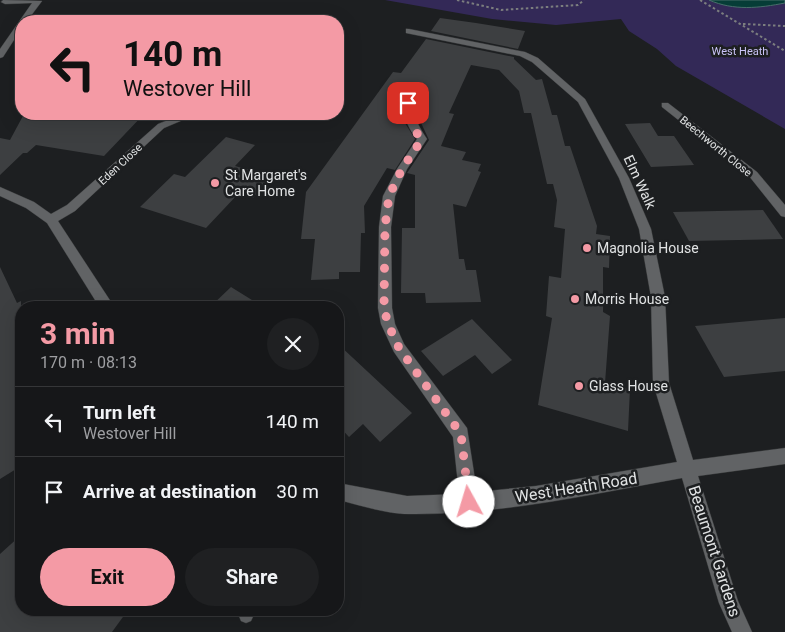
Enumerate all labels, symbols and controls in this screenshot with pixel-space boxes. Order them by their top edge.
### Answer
text: 140 m [123,34,222,75]
icon: left [40,35,105,100]
park label: West Heath [712,45,768,58]
text: Westover Hill [123,76,251,101]
pin [387,82,429,124]
icon: arrive [394,89,422,117]
street label: Beechworth Close [677,113,754,180]
street label: Eden Close [96,141,145,188]
street label: Elm Walk [621,153,660,212]
place label: St Margaret's Care Home [225,167,307,199]
marker: St Margaret's Care Home [209,177,221,189]
place label: Magnolia House [597,240,699,256]
marker: Magnolia House [581,242,593,254]
place label: Morris House [585,291,669,307]
marker: Morris House [569,293,581,305]
text: 3 min [40,316,115,351]
button: close [267,318,319,370]
text: 170 m · 08:13 [40,353,137,372]
place label: Glass House [589,378,668,394]
marker: Glass House [573,380,585,392]
text: Turn left [83,401,156,424]
icon: left [40,408,68,436]
text: 140 m [266,410,319,433]
text: Westover Hill [83,424,176,443]
street label: West Heath Road [514,468,638,507]
position arrow [442,475,494,527]
icon: arrive [40,478,68,506]
text: Arrive at destination [83,480,256,503]
text: 30 m [276,480,319,503]
street label: Beaumont Gardens [684,483,745,619]
button: Exit [40,548,175,606]
button: Share [185,548,319,606]

